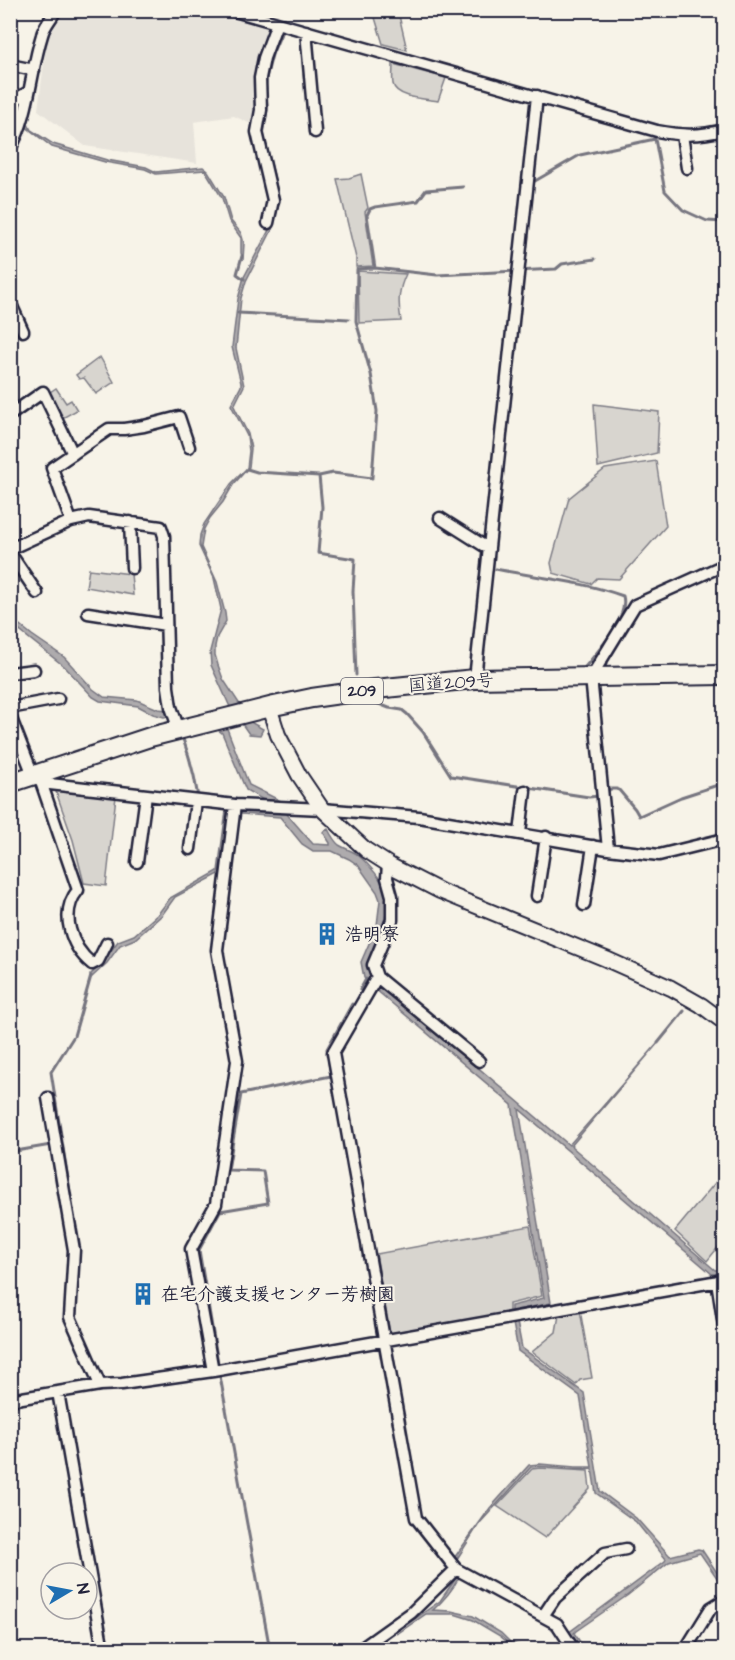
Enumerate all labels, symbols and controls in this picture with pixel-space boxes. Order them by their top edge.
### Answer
street label: 国道209号 [407,668,495,698]
road number: 209 [341,678,383,704]
building icon: 浩明寮 [314,921,340,947]
place label: 浩明寮 [345,922,399,947]
building icon: 在宅介護支援センター芳樹園 [130,1281,156,1307]
place label: 在宅介護支援センター芳樹園 [161,1282,395,1307]
north arrow [39,1561,99,1621]
text: N [71,1582,94,1595]

